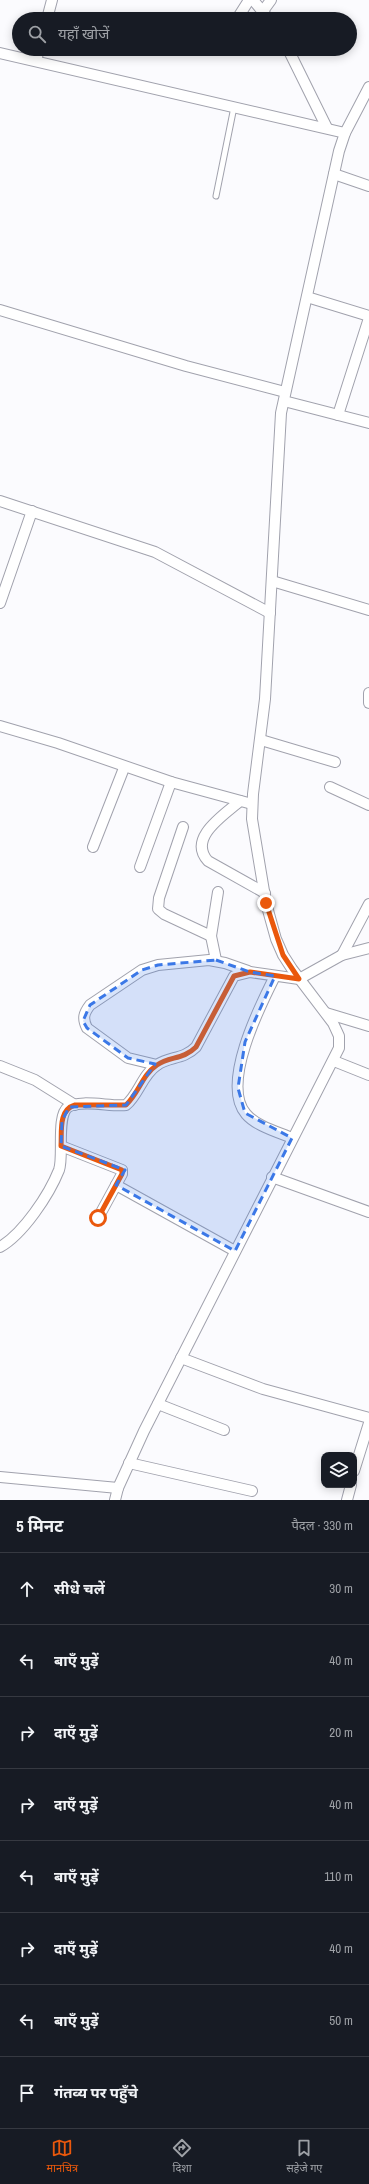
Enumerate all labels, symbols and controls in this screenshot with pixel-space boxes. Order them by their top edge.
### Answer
search box [12,12,357,56]
icon: search [26,23,48,45]
text: यहाँ खोजें [58,23,109,44]
route end [257,894,275,912]
route start [89,1209,107,1227]
map controls [321,1452,357,1488]
button: layers [321,1452,357,1488]
text: 5 मिनट [16,1514,63,1537]
text: पैदल · 330 m [291,1517,353,1534]
icon: ahead [16,1578,38,1600]
text: सीधे चलें [54,1578,105,1599]
text: 30 m [329,1580,353,1597]
icon: left [16,1650,38,1672]
text: बाएँ मुड़ें [54,1650,99,1671]
text: 40 m [329,1652,353,1669]
icon: right [16,1722,38,1744]
text: दाएँ मुड़ें [54,1722,98,1743]
text: 20 m [329,1724,353,1741]
icon: right [16,1794,38,1816]
text: दाएँ मुड़ें [54,1794,98,1815]
text: 40 m [329,1796,353,1813]
icon: left [16,1866,38,1888]
text: बाएँ मुड़ें [54,1866,99,1887]
text: 110 m [324,1868,353,1885]
icon: right [16,1938,38,1960]
text: दाएँ मुड़ें [54,1938,98,1959]
text: 40 m [329,1940,353,1957]
icon: left [16,2010,38,2032]
text: बाएँ मुड़ें [54,2010,99,2031]
text: 50 m [329,2012,353,2029]
icon: arrive [16,2082,38,2104]
text: गंतव्य पर पहुँचे [54,2082,138,2103]
tab: मानचित्र [47,2137,78,2176]
tab: दिशा [171,2137,193,2176]
tab: सहेजे गए [286,2137,322,2176]

